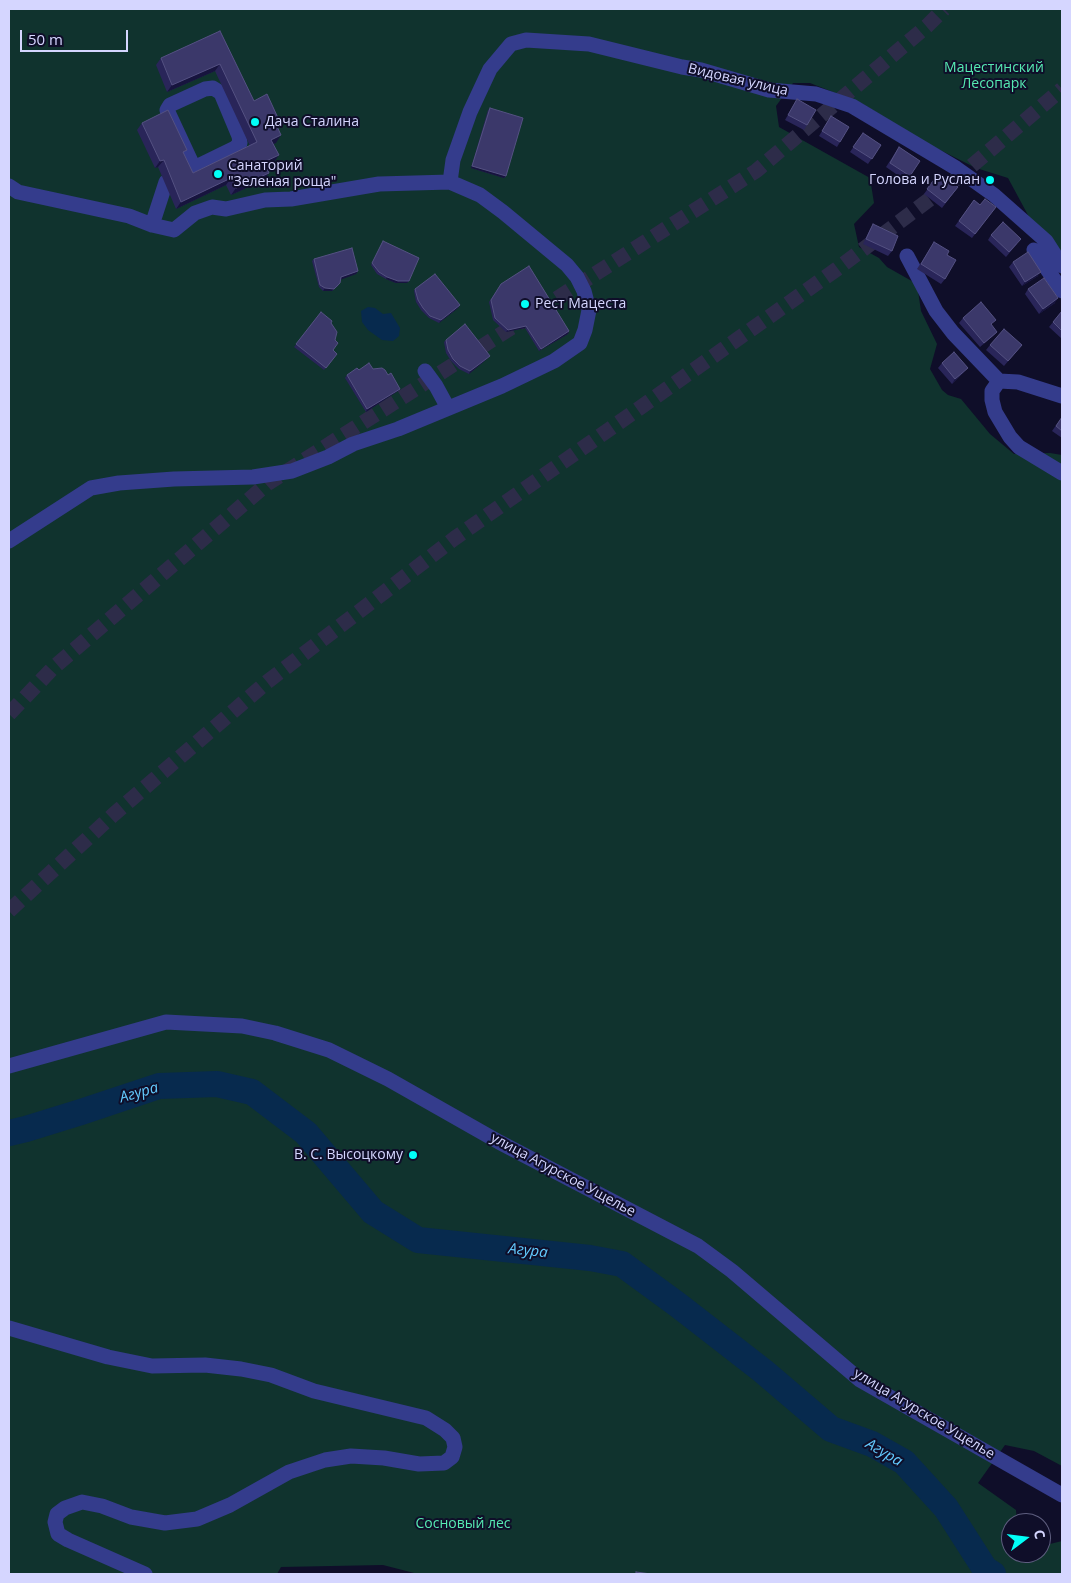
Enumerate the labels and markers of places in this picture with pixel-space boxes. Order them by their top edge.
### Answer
place label: Дача Сталина [265,114,359,130]
marker: Дача Сталина [249,116,261,128]
place label: Санаторий "Зеленая роща" [228,158,336,190]
marker: Санаторий "Зеленая роща" [212,168,224,180]
place label: Голова и Руслан [869,172,980,188]
marker: Голова и Руслан [984,174,996,186]
place label: Рест Мацеста [535,296,626,312]
marker: Рест Мацеста [519,298,531,310]
place label: В. С. Высоцкому [294,1147,403,1163]
marker: В. С. Высоцкому [407,1149,419,1161]

